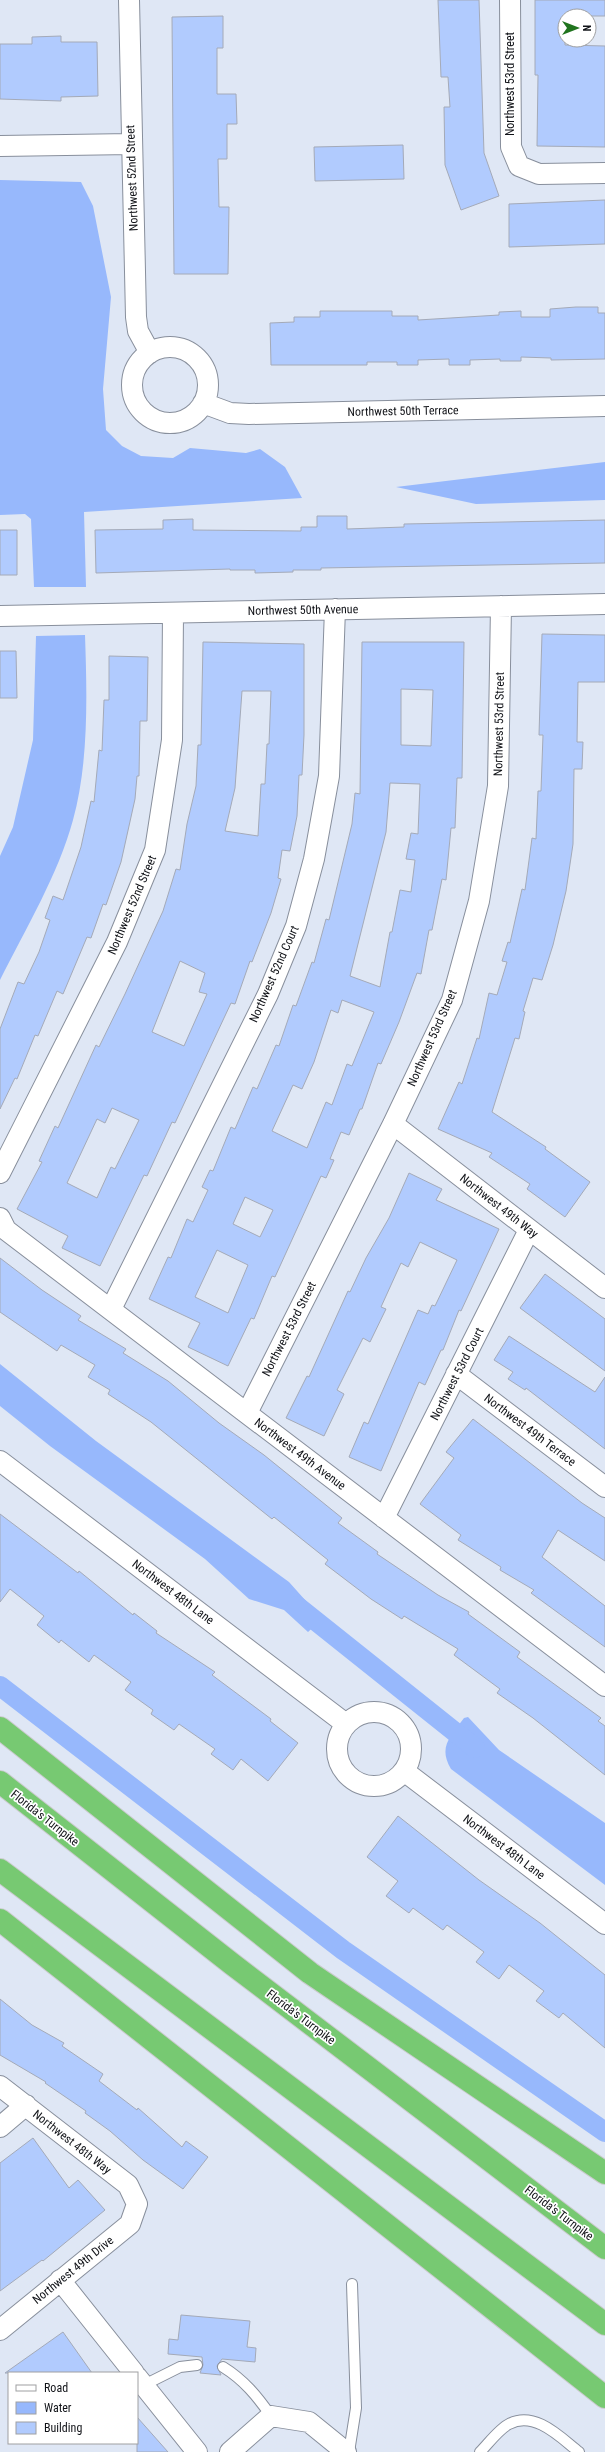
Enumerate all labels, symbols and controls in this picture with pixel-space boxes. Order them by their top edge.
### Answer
north arrow [557,8,597,48]
text: N [580,25,593,32]
street label: Northwest 53rd Street [503,31,517,136]
street label: Northwest 52nd Street [123,124,141,231]
street label: Northwest 50th Terrace [347,403,459,419]
street label: Northwest 50th Avenue [248,602,359,618]
street label: Northwest 53rd Street [491,671,507,776]
street label: Northwest 52nd Street [105,853,159,957]
street label: Northwest 52nd Court [246,923,302,1025]
street label: Northwest 53rd Street [404,987,460,1088]
street label: Northwest 49th Way [457,1171,541,1241]
street label: Northwest 53rd Street [259,1279,319,1379]
street label: Northwest 53rd Court [428,1325,487,1423]
street label: Northwest 49th Terrace [481,1391,579,1469]
street label: Northwest 49th Avenue [252,1415,349,1493]
street label: Northwest 48th Lane [129,1557,217,1628]
street label: Florida's Turnpike [8,1787,82,1849]
street label: Northwest 48th Lane [460,1812,548,1883]
street label: Florida's Turnpike [264,1987,338,2048]
street label: Northwest 48th Way [30,2107,114,2177]
street label: Florida's Turnpike [522,2183,596,2244]
street label: Northwest 49th Drive [30,2233,116,2307]
legend [8,2372,138,2444]
text: Road [44,2381,68,2395]
text: Water [44,2401,72,2415]
text: Building [44,2421,82,2435]

